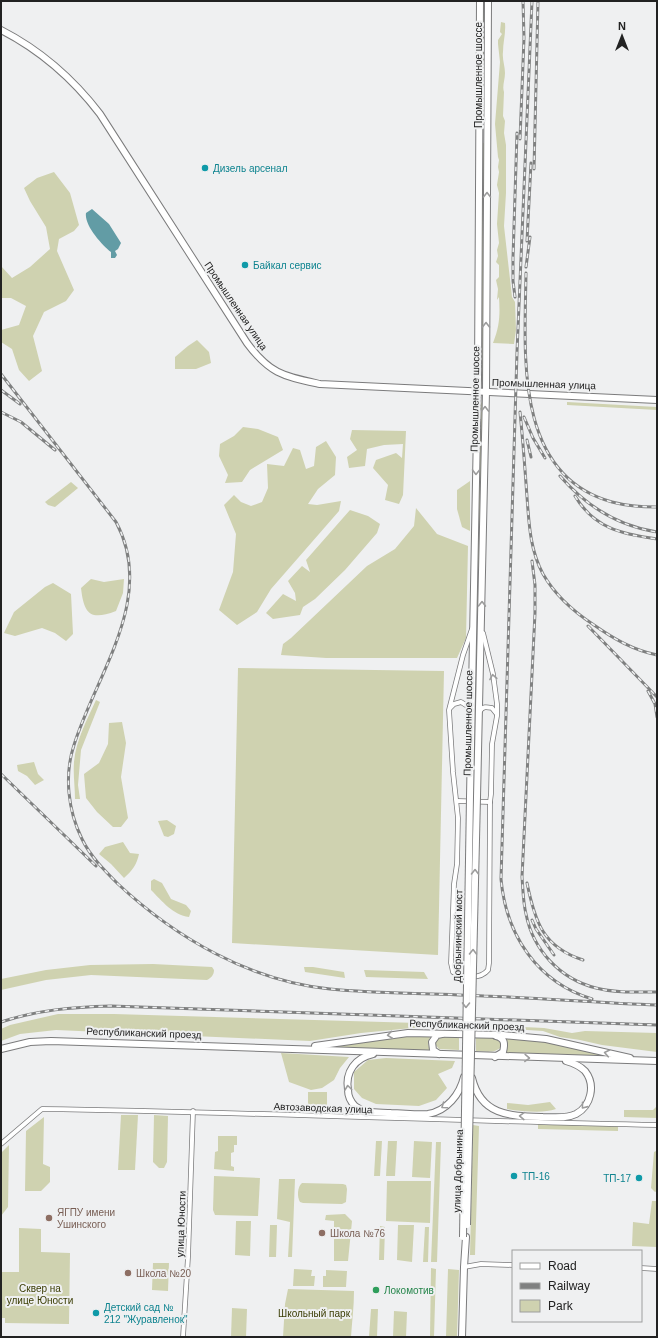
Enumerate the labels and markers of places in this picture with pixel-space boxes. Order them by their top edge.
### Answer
marker: Дизель арсенал [200,163,210,173]
place label: Дизель арсенал [213,163,288,174]
marker: Байкал сервис [240,260,250,270]
place label: Байкал сервис [253,260,322,271]
marker: ТП-16 [509,1171,519,1181]
place label: ТП-16 [522,1171,550,1182]
place label: ТП-17 [603,1173,631,1184]
marker: ТП-17 [634,1173,644,1183]
place label: ЯГПУ имени Ушинского [57,1207,115,1230]
marker: ЯГПУ имени Ушинского [44,1213,54,1223]
marker: Школа №76 [317,1228,327,1238]
place label: Школа №76 [330,1228,385,1239]
marker: Школа №20 [123,1268,133,1278]
place label: Школа №20 [136,1268,191,1279]
marker: Локомотив [371,1285,381,1295]
place label: Локомотив [384,1285,434,1296]
place label: Детский сад № 212 "Журавленок" [104,1302,188,1325]
marker: Детский сад № 212 "Журавленок" [91,1308,101,1318]

